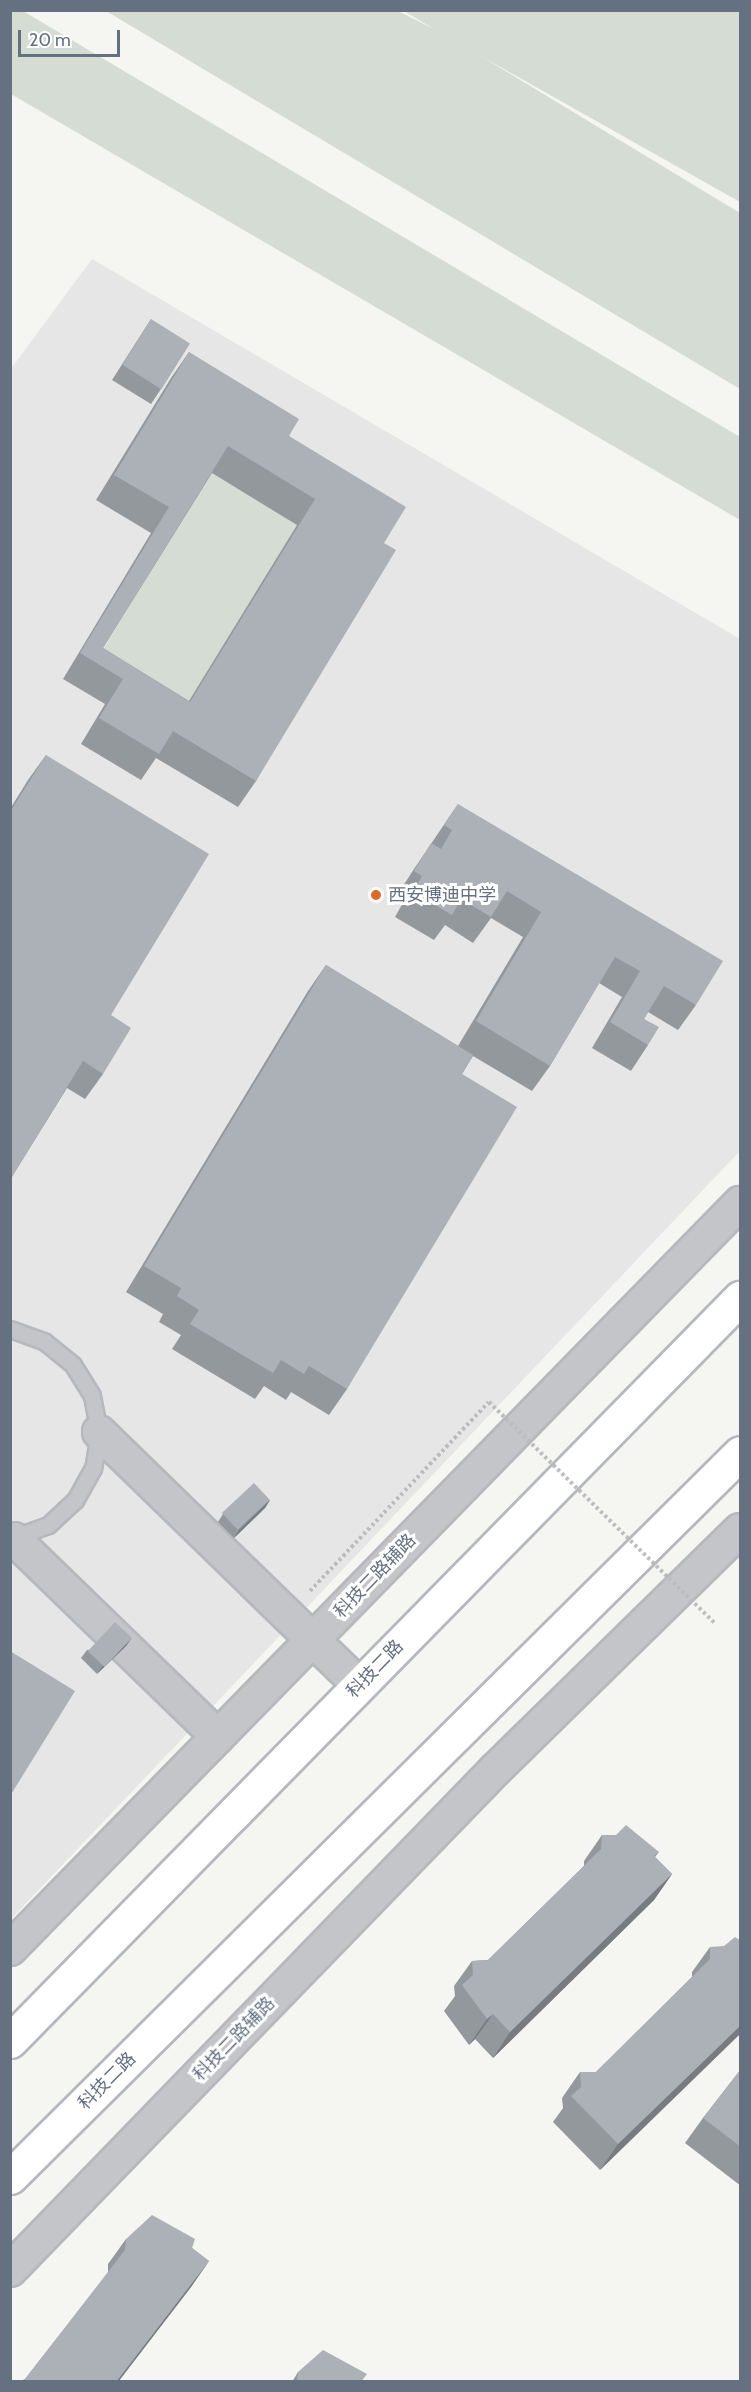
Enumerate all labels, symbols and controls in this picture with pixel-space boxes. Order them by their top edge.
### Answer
scale bar [21,18,123,56]
text: 20 m [29,29,71,51]
place label: 西安博迪中学 [388,884,496,906]
marker: 西安博迪中学 [369,888,383,902]
street label: 科技二路辅路 [330,1530,420,1622]
street label: 科技二路 [342,1636,408,1702]
street label: 科技二路辅路 [189,1993,279,2085]
street label: 科技二路 [74,2048,140,2114]

